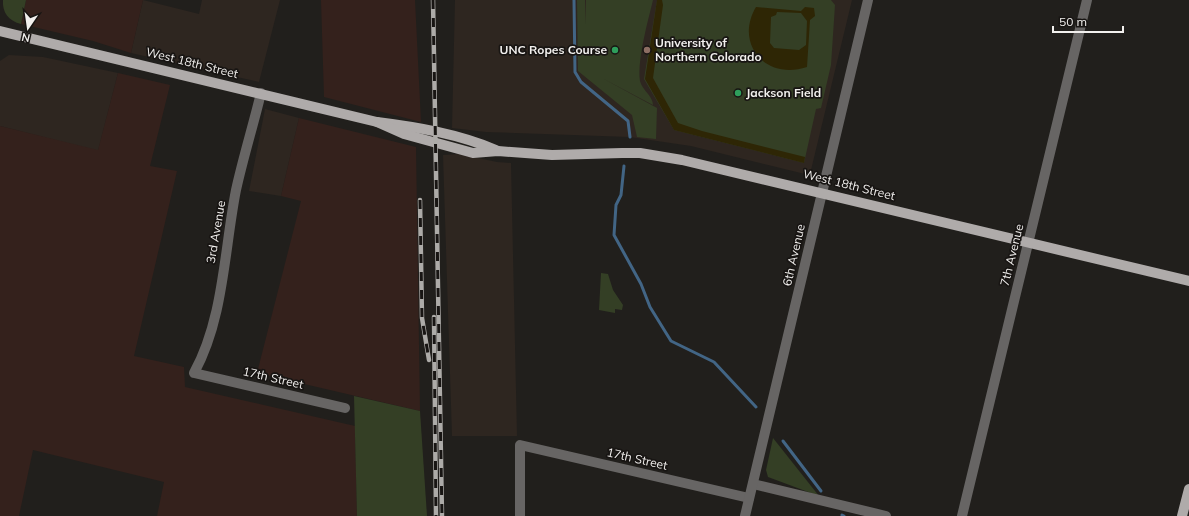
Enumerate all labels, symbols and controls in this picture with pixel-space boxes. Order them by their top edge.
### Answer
north arrow [8,8,48,48]
scale bar [1053,8,1123,34]
text: 50 m [1059,14,1087,29]
text: N [20,30,31,45]
place label: University of Northern Colorado [655,35,762,64]
place label: UNC Ropes Course [500,42,607,57]
street label: West 18th Street [145,44,240,81]
marker: UNC Ropes Course [610,45,620,55]
marker: University of Northern Colorado [642,45,652,55]
place label: Jackson Field [746,85,821,100]
marker: Jackson Field [733,88,743,98]
street label: West 18th Street [802,166,897,203]
street label: 3rd Avenue [203,199,228,265]
street label: 6th Avenue [779,222,808,287]
street label: 7th Avenue [997,222,1026,287]
street label: 17th Street [241,363,305,392]
street label: 17th Street [605,444,669,473]

